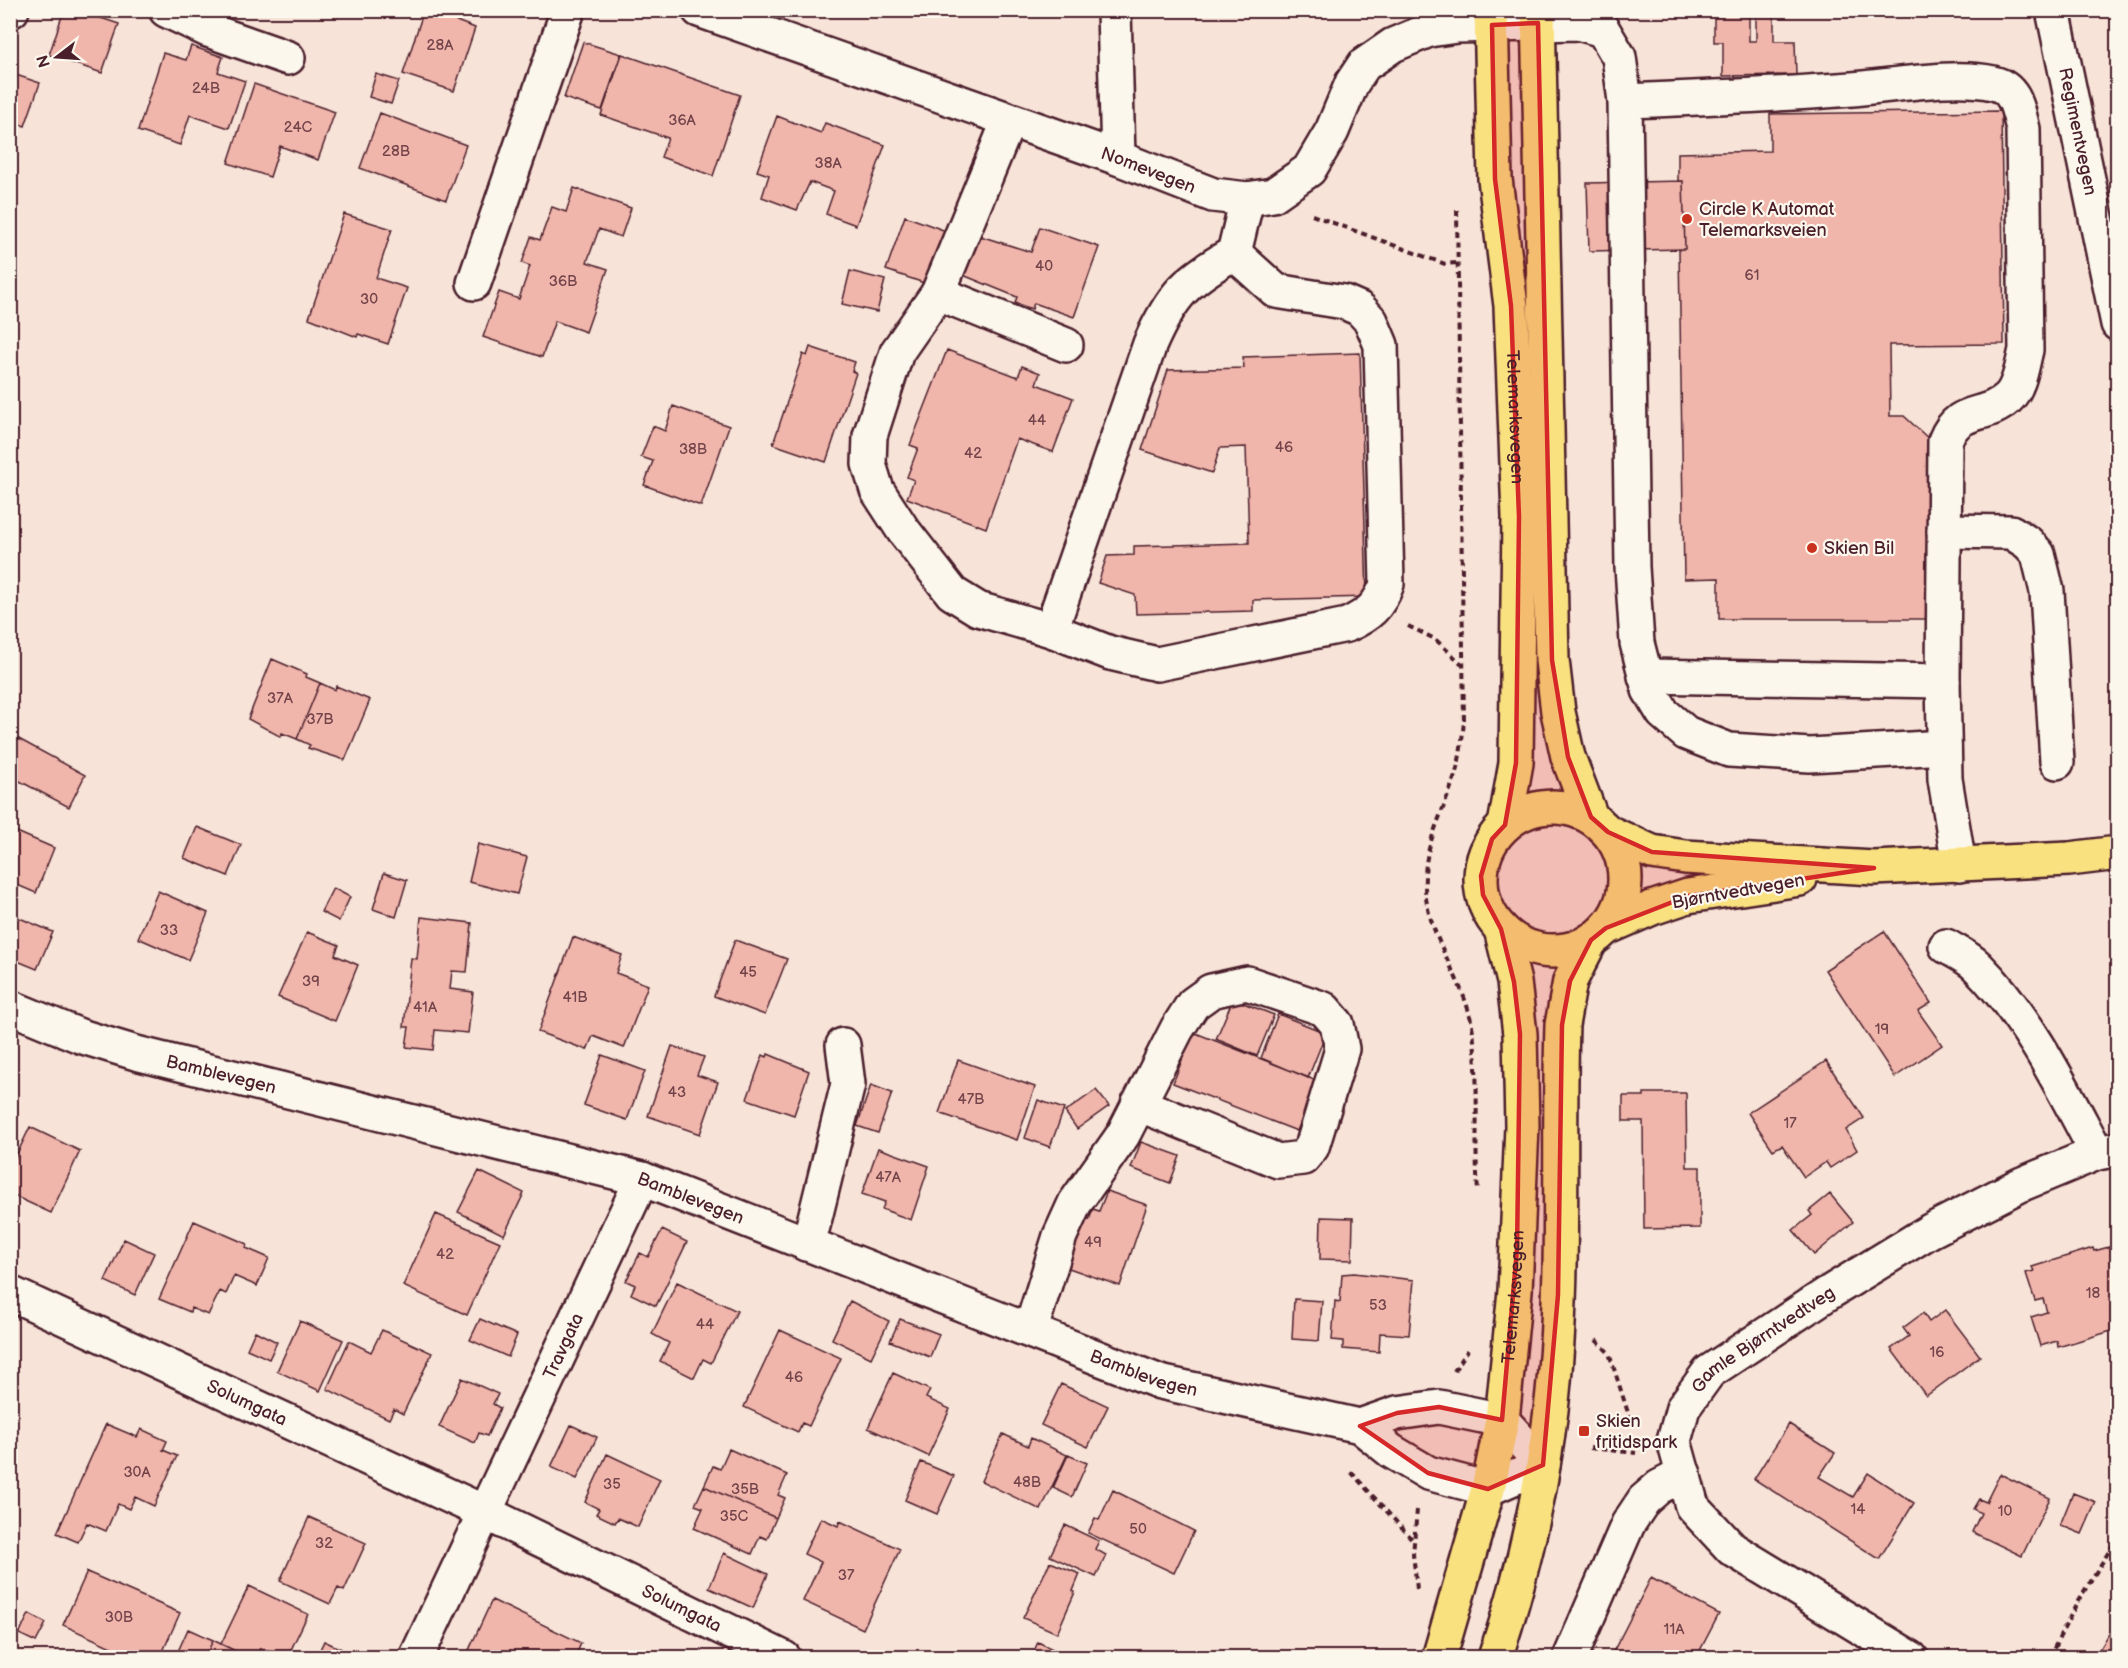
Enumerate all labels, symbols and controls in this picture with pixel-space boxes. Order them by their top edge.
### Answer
north arrow [27,27,87,87]
house number: 28A [427,36,454,55]
text: N [33,52,55,69]
street label: Regimentvegen [2054,66,2101,197]
house number: 24B [192,79,220,98]
house number: 36A [668,111,697,130]
house number: 24C [284,118,313,137]
house number: 28B [382,142,410,161]
street label: Nomevegen [1098,143,1198,198]
house number: 38A [814,154,842,173]
place label: Circle K Automat Telemarksveien [1699,199,1835,241]
marker: Circle K Automat Telemarksveien [1680,212,1694,226]
house number: 40 [1035,257,1053,276]
house number: 61 [1745,266,1759,285]
house number: 36B [549,272,577,291]
house number: 30 [360,290,378,309]
street label: Telemarksvegen [1502,350,1528,484]
house number: 44 [1028,411,1046,430]
house number: 46 [1275,438,1293,457]
house number: 38B [679,440,707,459]
house number: 42 [964,444,982,463]
place label: Skien Bil [1824,538,1894,559]
marker: Skien Bil [1805,541,1819,555]
house number: 37A [267,689,294,708]
house number: 37B [307,710,333,729]
street label: Bjørntvedtvegen [1670,869,1806,913]
house number: 33 [160,921,178,940]
house number: 45 [739,963,757,982]
house number: 39 [302,972,320,991]
house number: 41B [562,988,588,1007]
house number: 41A [413,998,438,1017]
house number: 19 [1875,1020,1889,1039]
street label: Bamblevegen [164,1051,278,1098]
house number: 43 [668,1083,686,1102]
house number: 47B [958,1090,984,1109]
house number: 17 [1783,1114,1797,1133]
street label: Bamblevegen [634,1168,747,1229]
house number: 47A [875,1168,902,1187]
street label: Telemarksvegen [1498,1230,1529,1365]
house number: 49 [1084,1233,1102,1252]
house number: 42 [436,1245,454,1264]
street label: Gamle Bjørntvedtveg [1687,1282,1839,1397]
house number: 18 [2086,1284,2101,1303]
house number: 53 [1369,1296,1387,1315]
street label: Travgata [539,1310,588,1383]
house number: 44 [696,1315,714,1334]
house number: 16 [1930,1343,1944,1362]
street label: Bamblevegen [1087,1346,1199,1401]
house number: 46 [785,1368,803,1387]
street label: Solumgata [203,1375,290,1430]
place label: Skien fritidspark [1596,1411,1677,1453]
marker: Skien fritidspark [1577,1424,1591,1438]
house number: 30A [123,1463,151,1482]
house number: 48B [1013,1473,1041,1492]
house number: 35 [603,1475,621,1494]
house number: 35B [731,1480,759,1499]
house number: 14 [1851,1500,1865,1519]
house number: 10 [1998,1502,2012,1521]
house number: 35C [720,1507,749,1526]
house number: 50 [1129,1520,1147,1539]
house number: 32 [315,1534,333,1553]
house number: 37 [838,1566,855,1585]
street label: Solumgata [638,1580,725,1637]
house number: 30B [105,1608,133,1627]
house number: 11A [1664,1620,1685,1639]

